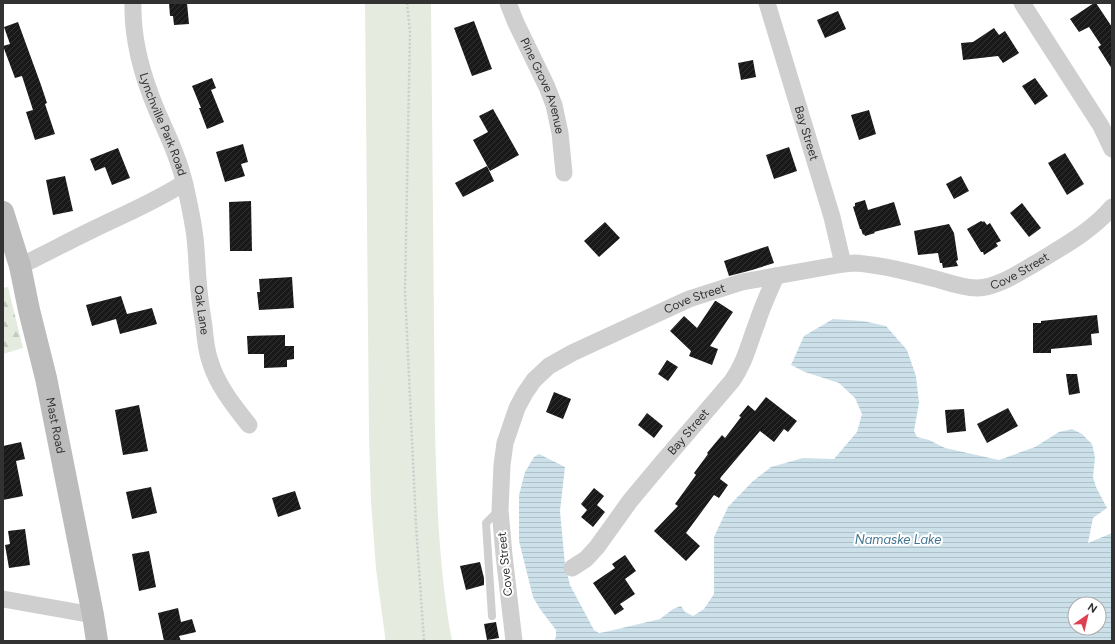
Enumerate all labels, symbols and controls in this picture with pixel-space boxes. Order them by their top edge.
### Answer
street label: Pine Grove Avenue [517,36,567,135]
street label: Lynchville Park Road [137,71,189,177]
street label: Bay Street [792,104,822,163]
street label: Cove Street [988,250,1052,293]
street label: Cove Street [662,281,728,317]
street label: Oak Lane [191,284,212,336]
street label: Mast Road [43,396,68,455]
street label: Bay Street [665,406,712,458]
street label: Cove Street [495,531,515,597]
water label: Namaske Lake [855,532,941,547]
north arrow [1067,596,1107,636]
text: N [1085,600,1099,616]

